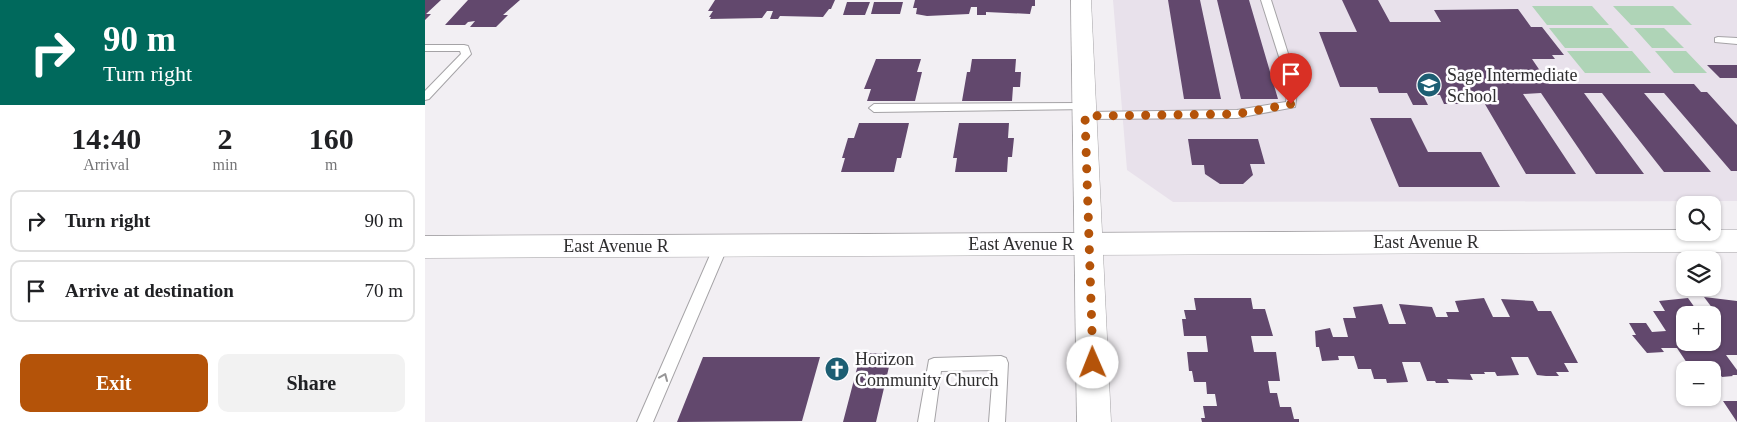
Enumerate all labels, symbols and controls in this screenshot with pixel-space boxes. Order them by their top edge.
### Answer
icon: right [20,20,85,85]
text: 90 m [103,20,176,59]
pin [1270,53,1312,104]
icon: arrive [1277,60,1305,88]
text: Turn right [103,61,192,86]
place label: Sage Intermediate School [1447,65,1577,106]
school or university icon: Sage Intermediate School [1416,72,1442,98]
text: 14:40 [71,122,141,155]
text: 2 [217,122,232,155]
text: 160 [309,122,354,155]
text: Arrival [83,156,129,173]
text: min [213,156,237,173]
text: m [325,156,337,173]
map controls [1676,196,1721,406]
button: search [1676,196,1721,241]
icon: right [22,207,50,235]
text: Turn right [65,210,150,231]
text: 90 m [364,210,403,231]
street label: East Avenue R [1373,232,1479,252]
street label: East Avenue R [968,234,1074,254]
street label: East Avenue R [563,236,669,256]
button: layers [1676,251,1721,296]
icon: arrive [22,277,50,305]
text: Arrive at destination [65,280,234,301]
text: 70 m [364,280,403,301]
button: + [1676,306,1721,351]
position arrow [1066,336,1118,388]
place label: Horizon Community Church [855,349,999,390]
button: Exit [20,354,208,412]
button: Share [218,354,405,412]
church icon: Horizon Community Church [824,356,850,382]
button: − [1676,361,1721,406]
one-way arrow [658,373,669,382]

